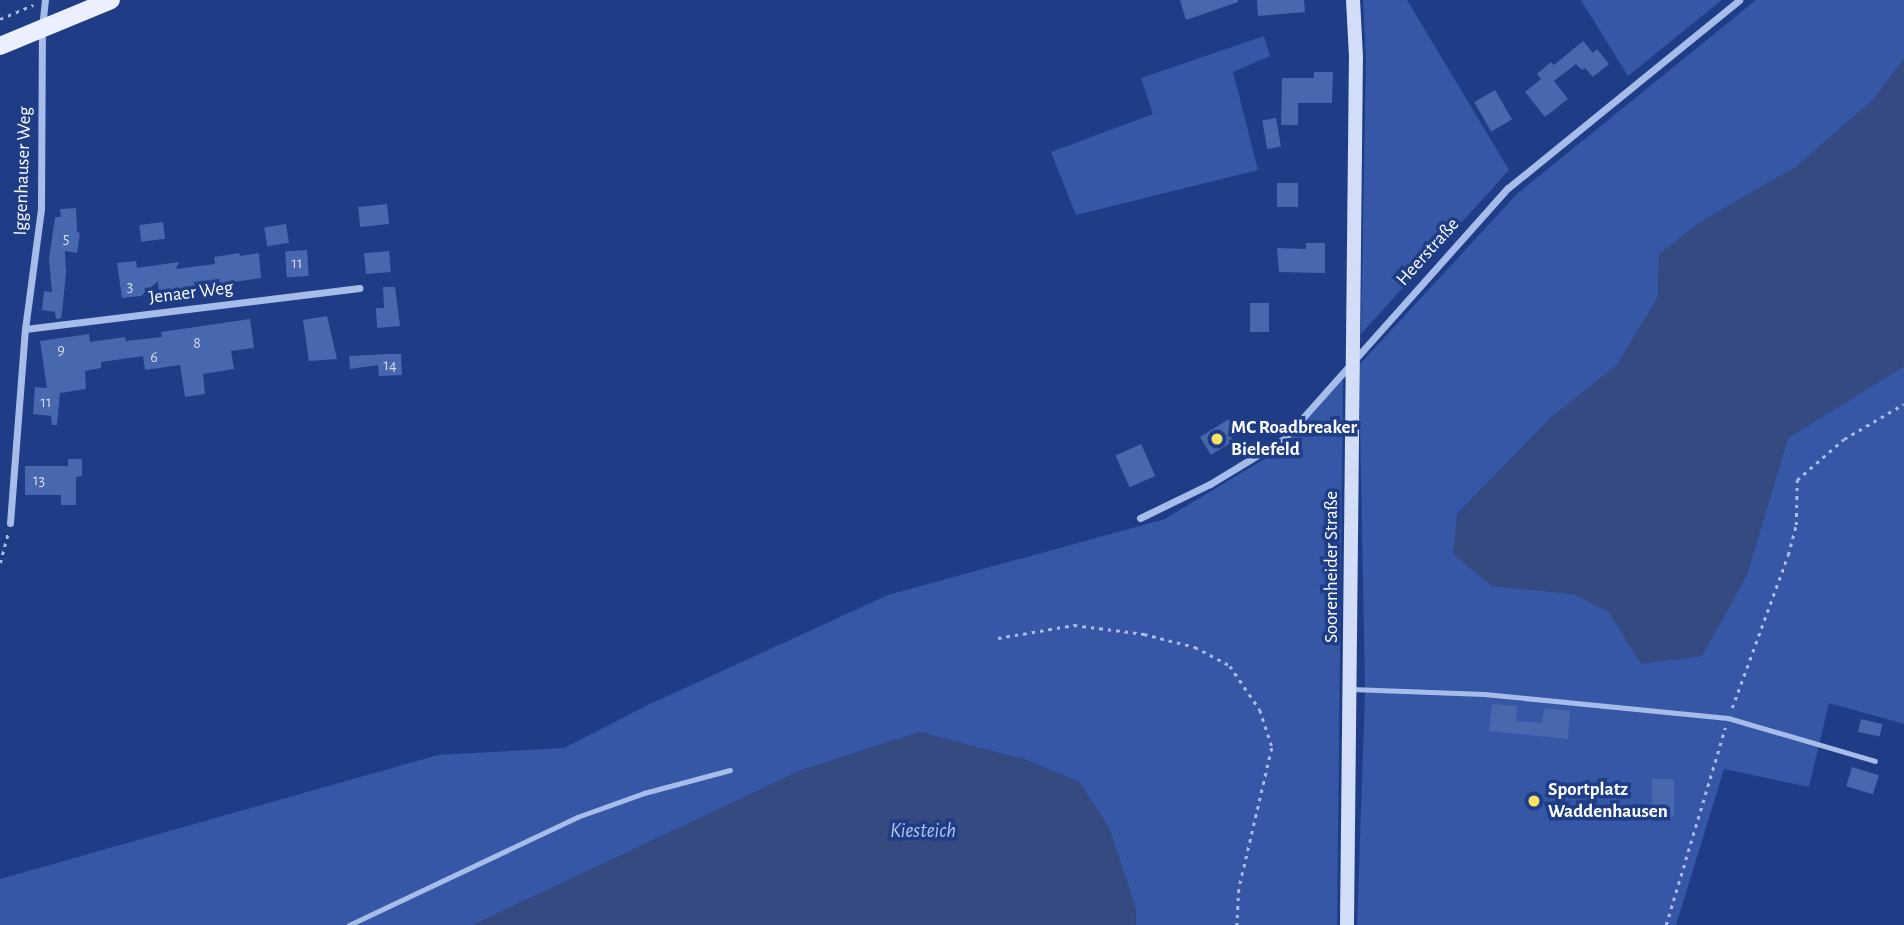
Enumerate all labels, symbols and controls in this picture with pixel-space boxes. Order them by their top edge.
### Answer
street label: Iggenhauser Weg [9,106,37,236]
street label: Heerstraße [1392,213,1464,291]
house number: 5 [63,228,69,248]
house number: 11 [291,253,303,273]
house number: 3 [127,276,133,296]
street label: Jenaer Weg [148,277,234,309]
house number: 8 [193,333,201,353]
house number: 9 [57,340,65,360]
house number: 6 [150,347,158,367]
house number: 14 [383,355,397,375]
house number: 11 [40,392,52,412]
place label: MC Roadbreaker Bielefeld [1231,417,1357,461]
marker: MC Roadbreaker Bielefeld [1209,431,1225,447]
house number: 13 [33,470,45,490]
street label: Soorenheider Straße [1321,491,1343,643]
place label: Sportplatz Waddenhausen [1548,779,1668,823]
marker: Sportplatz Waddenhausen [1526,793,1542,809]
water label: Kiesteich [890,818,956,844]

